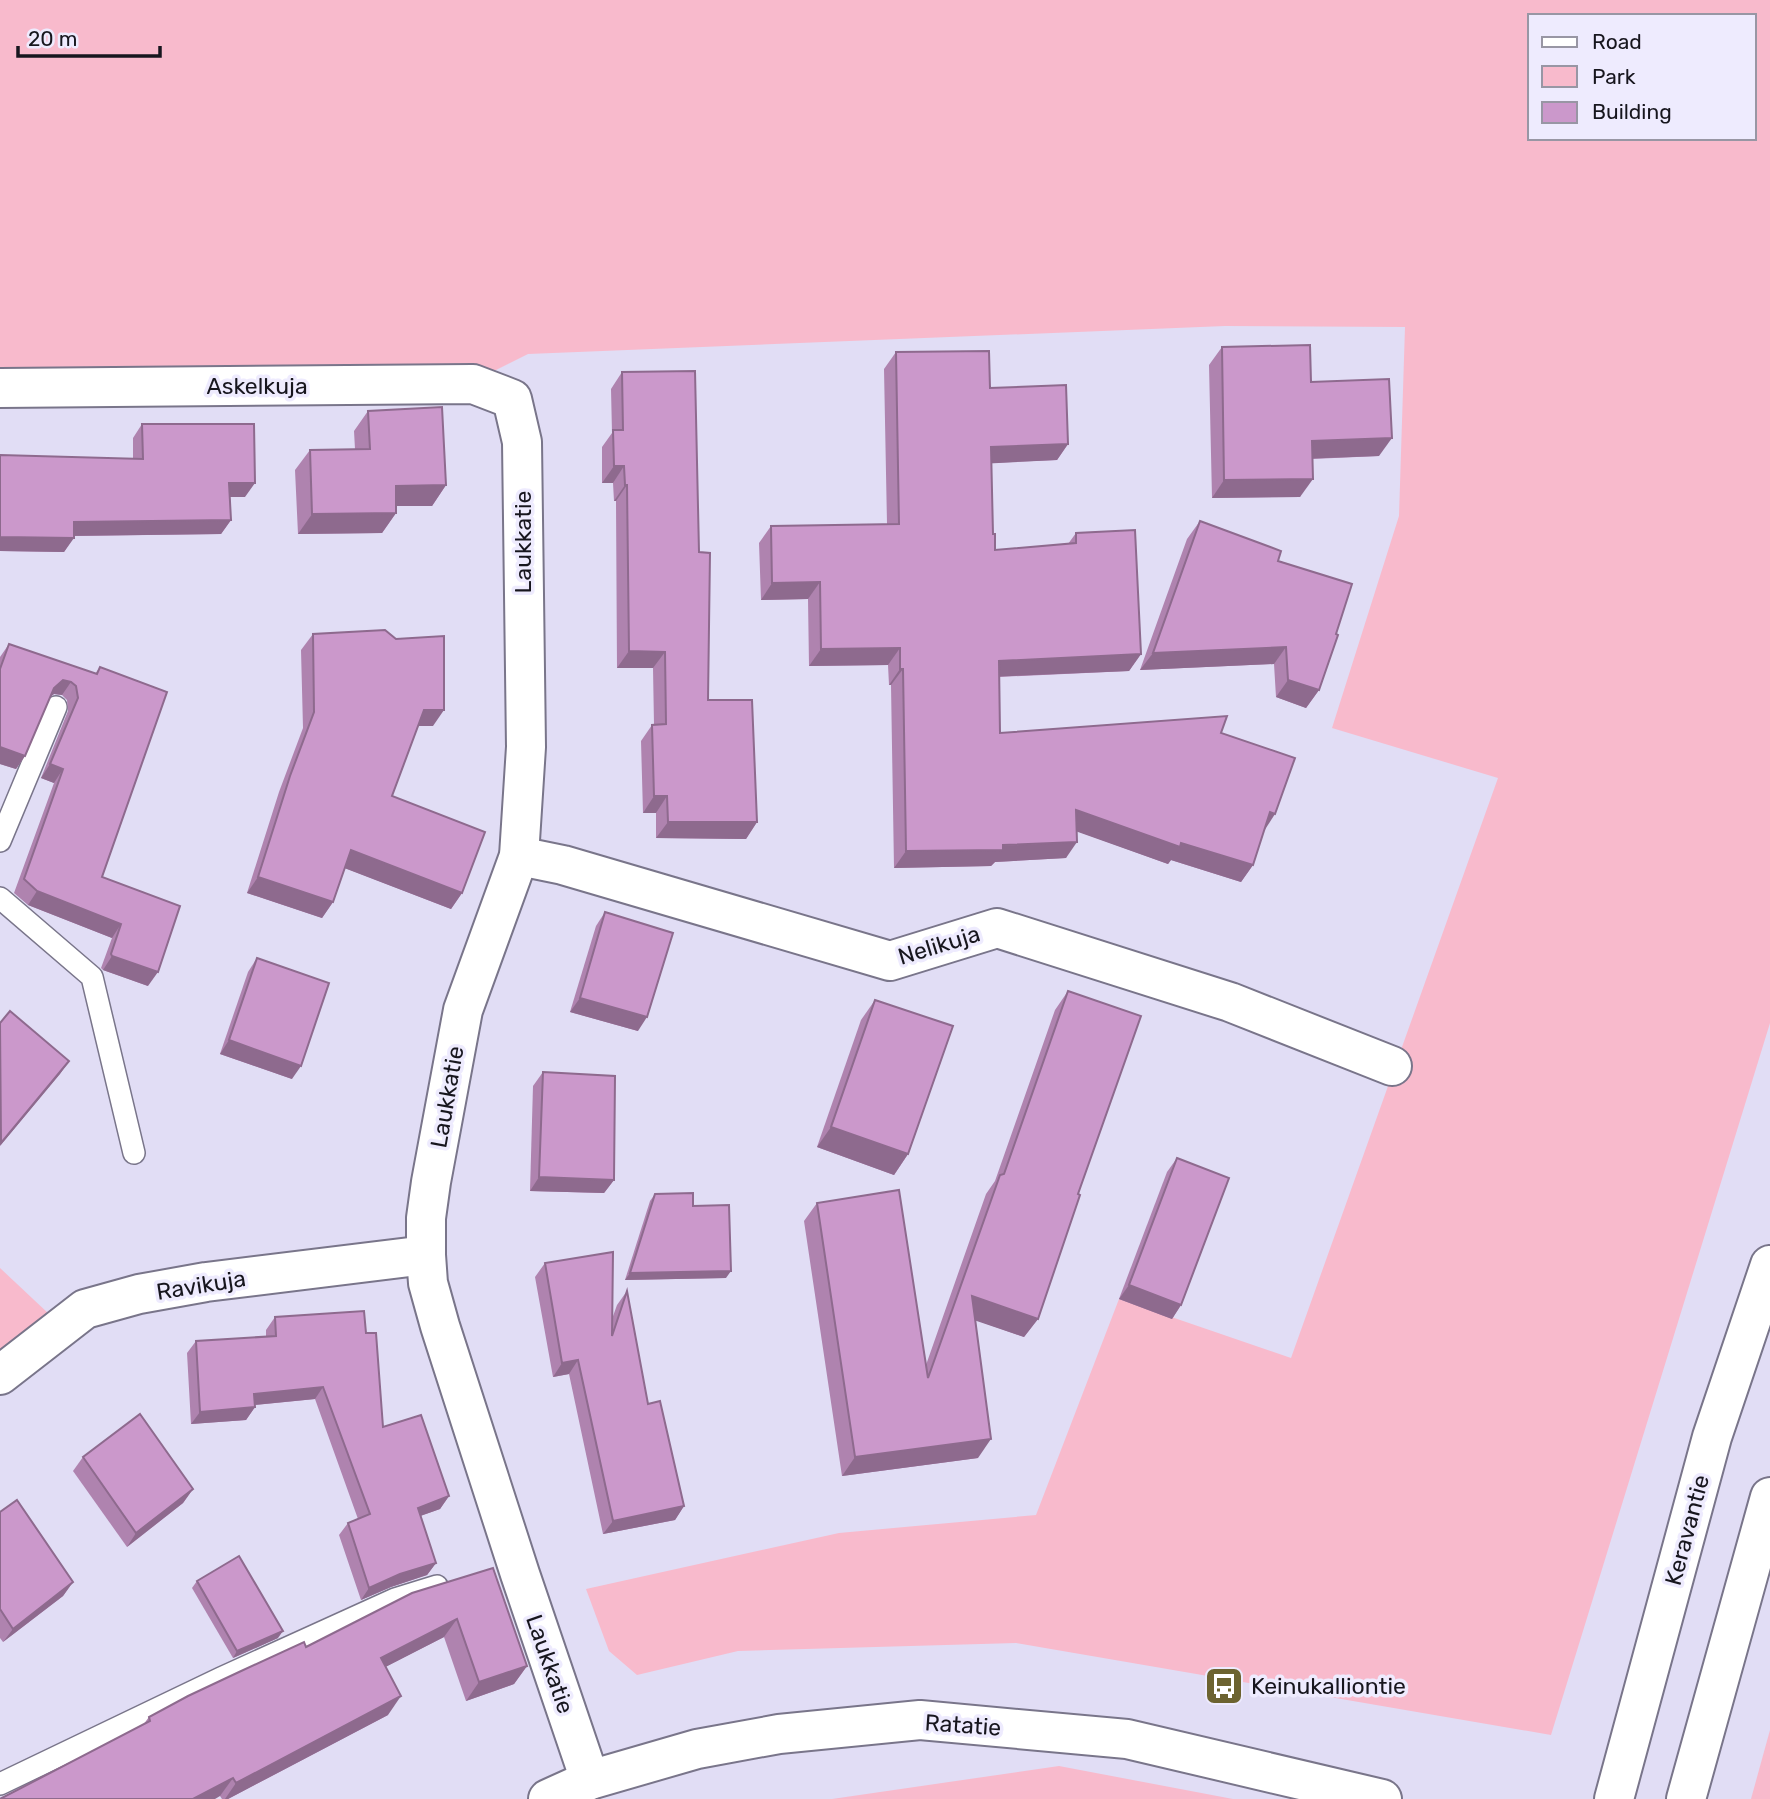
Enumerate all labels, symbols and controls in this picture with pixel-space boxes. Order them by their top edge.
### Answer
scale bar [18,14,159,58]
legend [1528,14,1756,140]
text: 20 m [28,26,77,51]
text: Road [1592,29,1642,54]
text: Park [1592,64,1636,89]
text: Building [1592,99,1672,124]
street label: Askelkuja [206,372,308,400]
street label: Laukkatie [509,490,537,594]
street label: Nelikuja [895,919,983,971]
street label: Laukkatie [424,1044,470,1150]
street label: Ravikuja [154,1264,248,1306]
street label: Keravantie [1659,1472,1715,1588]
street label: Laukkatie [520,1611,580,1717]
bus stop icon: Keinukalliontie [1203,1665,1245,1707]
place label: Keinukalliontie [1251,1672,1406,1700]
street label: Ratatie [924,1708,1002,1742]

